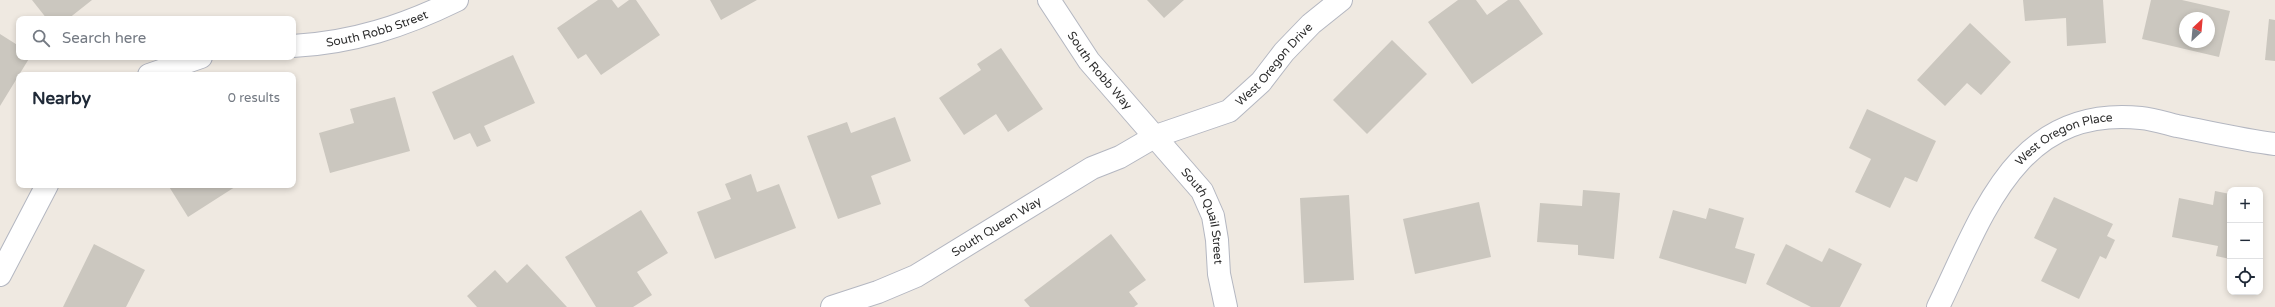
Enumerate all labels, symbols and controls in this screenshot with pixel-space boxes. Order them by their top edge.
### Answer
street label: South Robb Street [325,7,430,50]
north arrow [2179,12,2215,48]
search box [16,16,296,60]
street label: West Oregon Drive [1233,20,1315,109]
icon: search [30,27,52,49]
text: Search here [62,29,146,47]
street label: South Robb Way [1065,29,1135,113]
text: Nearby [32,88,91,109]
text: 0 results [228,90,280,106]
street label: West Oregon Place [2012,110,2113,168]
street label: South Quail Street [1178,165,1225,265]
map controls [2227,187,2263,295]
button: + [2227,187,2263,223]
street label: South Queen Way [949,194,1044,259]
button: − [2227,223,2263,259]
button: locate [2227,259,2263,295]

